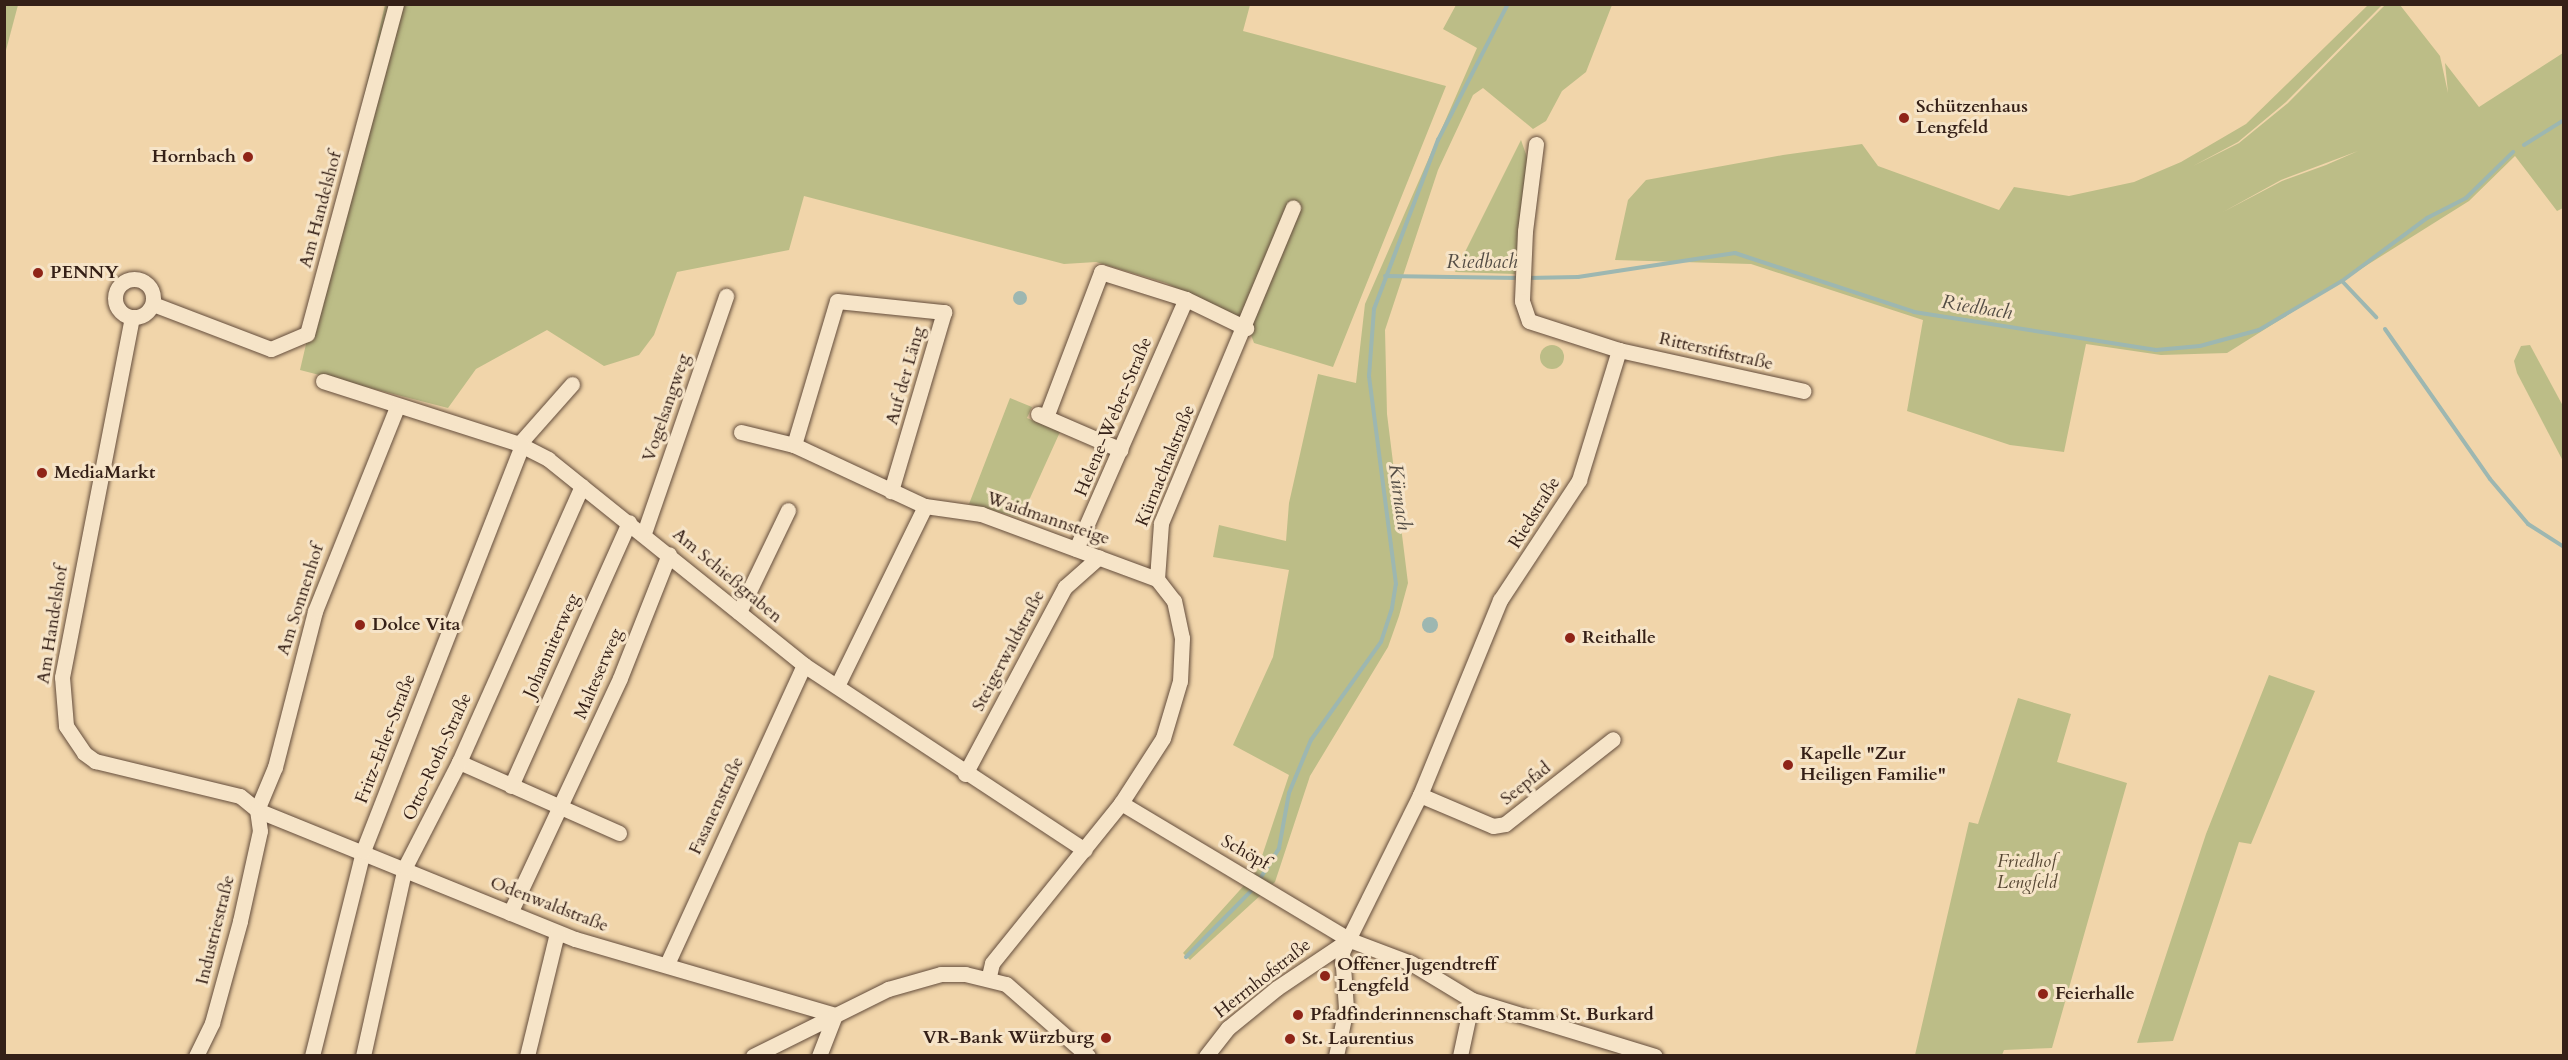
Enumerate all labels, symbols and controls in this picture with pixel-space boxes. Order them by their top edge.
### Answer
place label: Schützenhaus Lengfeld [1916,97,2028,140]
marker: Schützenhaus Lengfeld [1897,111,1911,125]
place label: Hornbach [152,146,236,168]
marker: Hornbach [241,150,255,164]
street label: Am Handelshof [295,150,347,270]
water label: Riedbach [1446,249,1518,273]
place label: PENNY [50,262,119,284]
marker: PENNY [31,266,45,280]
water label: Riedbach [1940,290,2014,324]
street label: Auf der Läng [882,324,930,428]
street label: Ritterstiftstraße [1657,328,1775,376]
street label: Helene-Weber-Straße [1071,334,1157,500]
street label: Vogelsangweg [638,351,696,465]
street label: Kürnachtalstraße [1132,402,1200,530]
place label: MediaMarkt [54,462,155,484]
water label: Kürnach [1383,462,1417,532]
marker: MediaMarkt [35,466,49,480]
street label: Riedstraße [1505,473,1565,553]
street label: Waidmannsteige [984,488,1112,550]
street label: Am Schießgraben [668,524,786,628]
street label: Am Sonnenhof [273,542,329,658]
street label: Am Handelshof [33,564,73,686]
street label: Steigerwaldstraße [968,587,1050,715]
street label: Johanniterweg [519,590,585,702]
place label: Dolce Vita [372,614,460,636]
marker: Dolce Vita [353,618,367,632]
street label: Malteserweg [570,625,628,723]
place label: Reithalle [1582,627,1656,649]
marker: Reithalle [1563,631,1577,645]
street label: Fritz-Erler-Straße [351,671,421,807]
street label: Otto-Roth-Straße [399,690,477,824]
place label: Kapelle "Zur Heiligen Familie" [1800,744,1946,786]
street label: Fasanenstraße [685,754,749,858]
street label: Seepfad [1497,758,1555,810]
marker: Kapelle "Zur Heiligen Familie" [1781,758,1795,772]
street label: Schöpf [1217,831,1273,875]
park label: Friedhof Lengfeld [1997,852,2057,894]
street label: Industriestraße [192,873,240,987]
street label: Odenwaldstraße [487,873,611,937]
street label: Herrnhofstraße [1210,935,1316,1023]
place label: Offener Jugendtreff Lengfeld [1337,955,1496,998]
marker: Offener Jugendtreff Lengfeld [1318,969,1332,983]
place label: Feierhalle [2055,983,2135,1005]
marker: Feierhalle [2036,987,2050,1001]
place label: Pfadfinderinnenschaft Stamm St. Burkard [1310,1004,1654,1026]
marker: Pfadfinderinnenschaft Stamm St. Burkard [1291,1008,1305,1022]
place label: VR-Bank Würzburg [923,1027,1094,1049]
place label: St. Laurentius [1302,1028,1414,1050]
marker: VR-Bank Würzburg [1099,1031,1113,1045]
marker: St. Laurentius [1283,1032,1297,1046]

